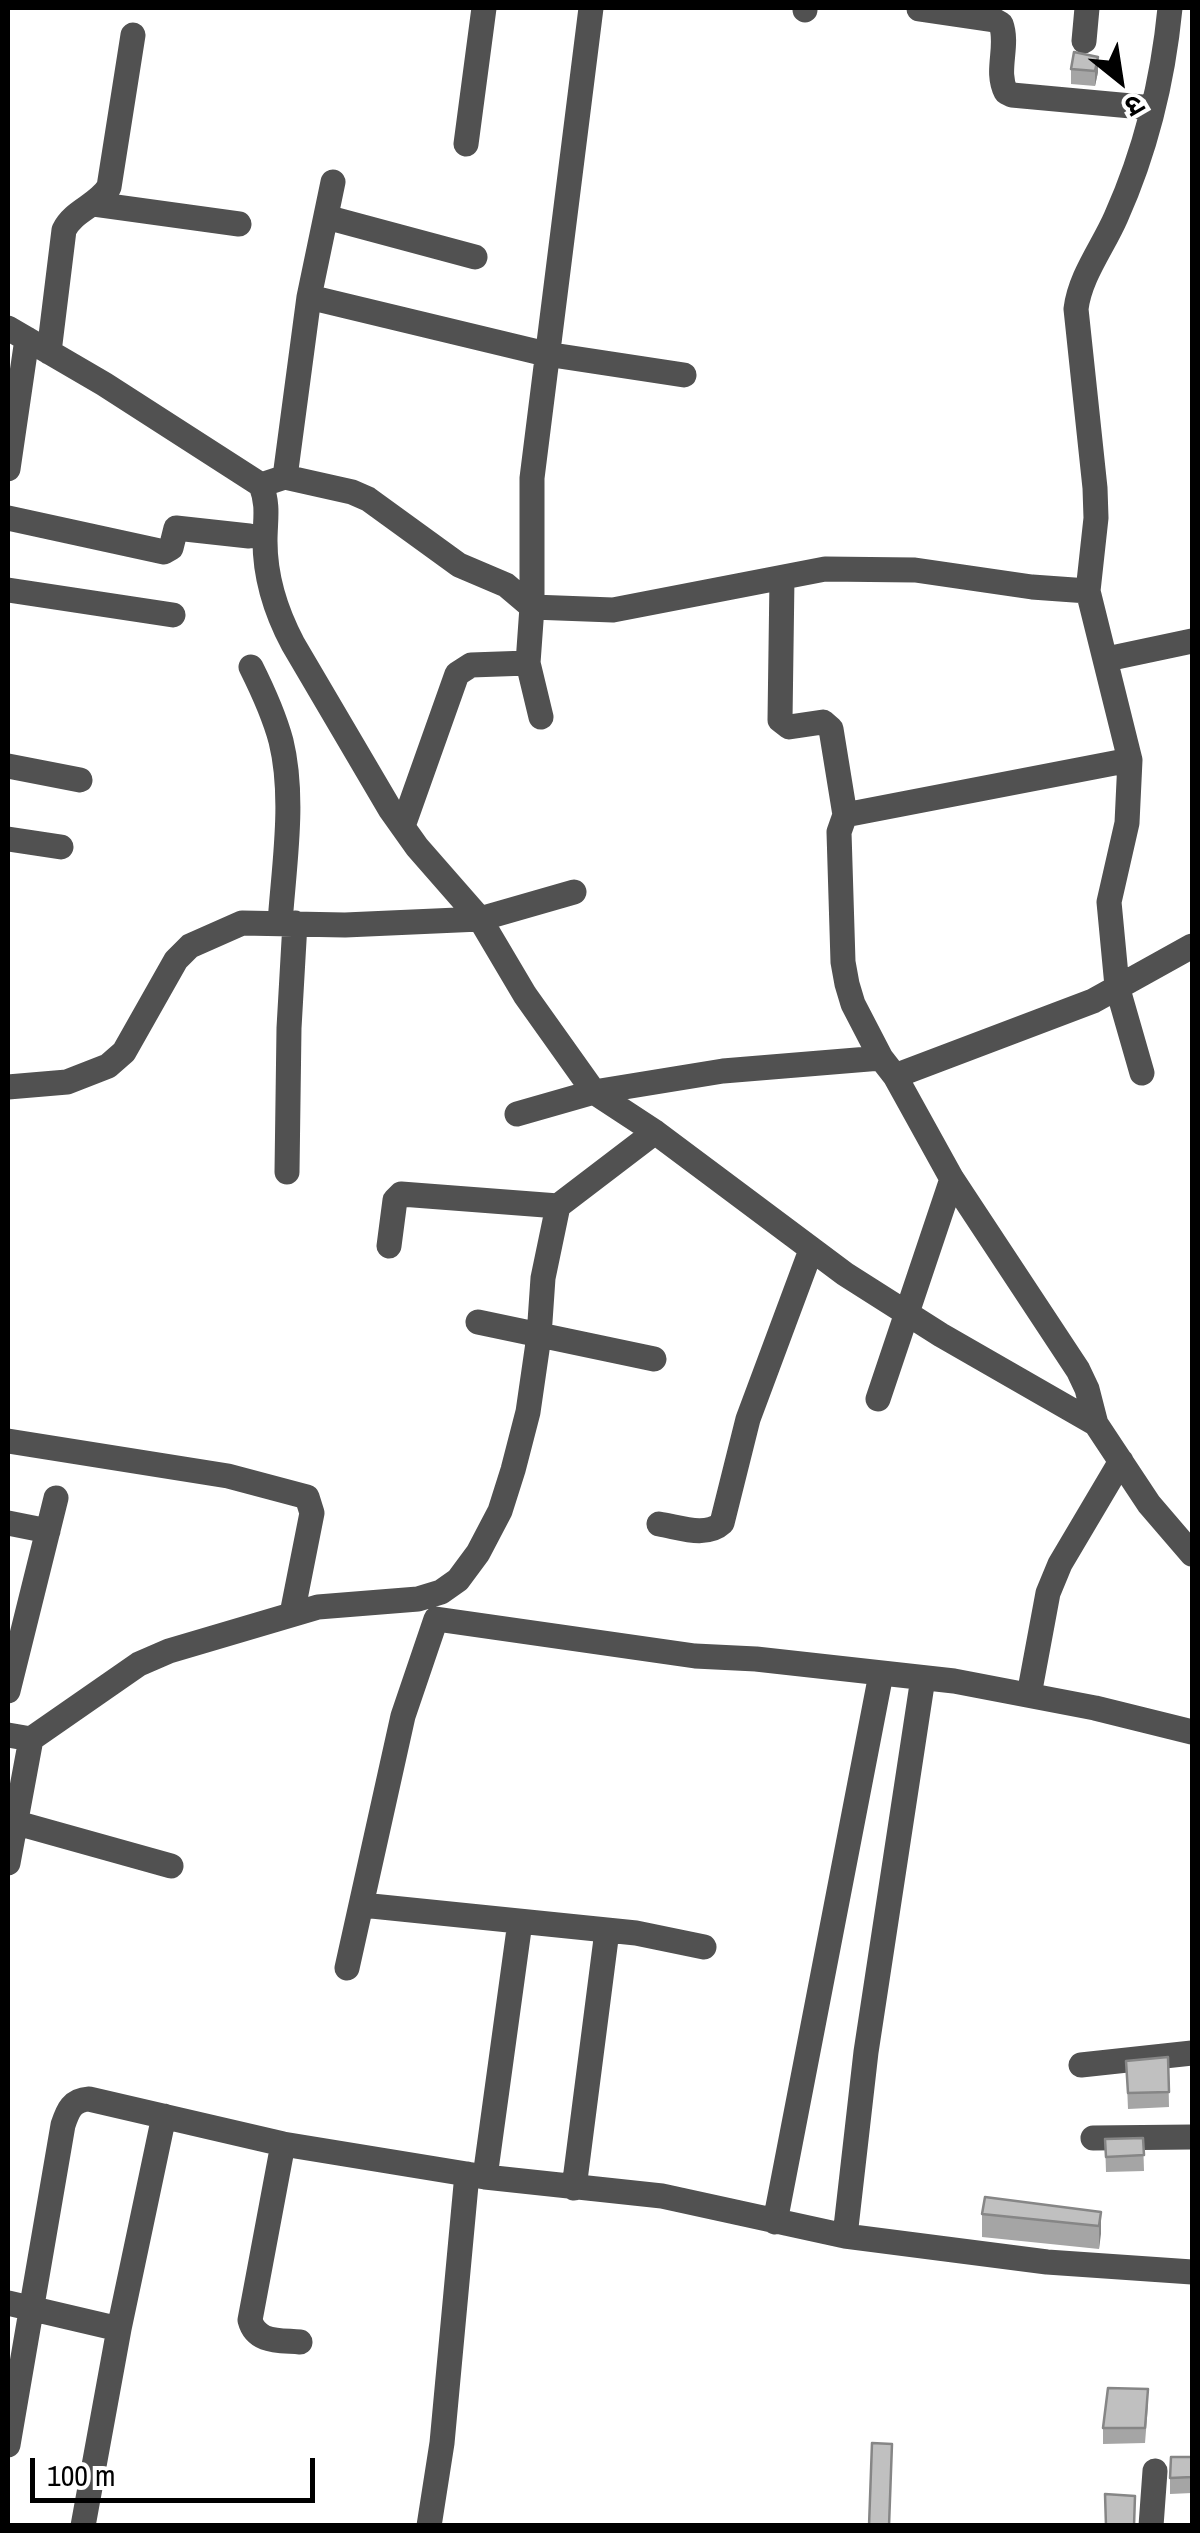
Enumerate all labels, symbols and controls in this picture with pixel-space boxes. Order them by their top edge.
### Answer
north arrow [1070,30,1170,130]
text: उ [1118,85,1152,127]
scale bar [35,2438,320,2500]
text: 100 m [47,2455,115,2495]

